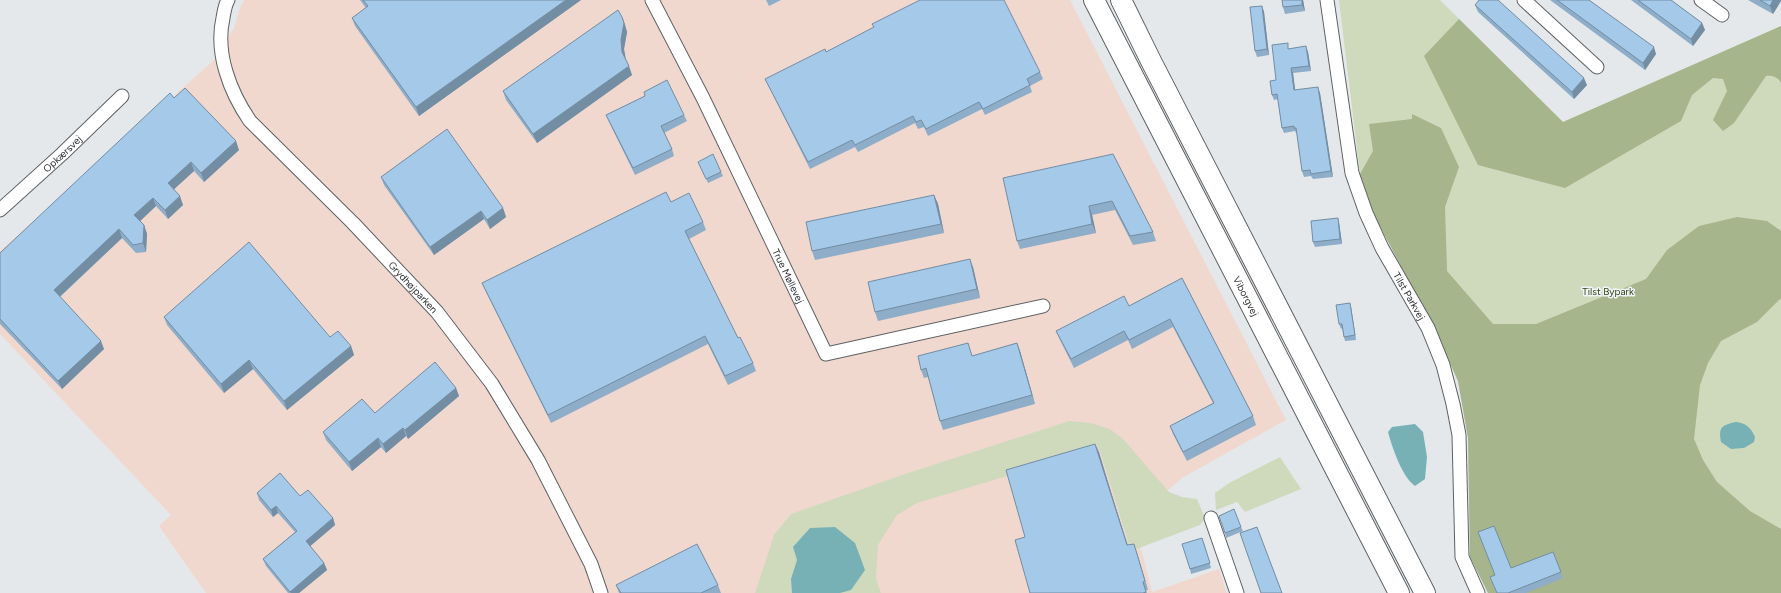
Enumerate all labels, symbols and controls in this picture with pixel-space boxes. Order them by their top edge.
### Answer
street label: Opkærsvej [40,132,85,175]
street label: True Møllevej [770,247,807,306]
street label: Grydhøjparken [386,258,441,316]
street label: Tilst Parkvej [1391,270,1429,323]
street label: Viborgvej [1231,274,1262,319]
park label: Tilst Bypark [1582,285,1634,298]

